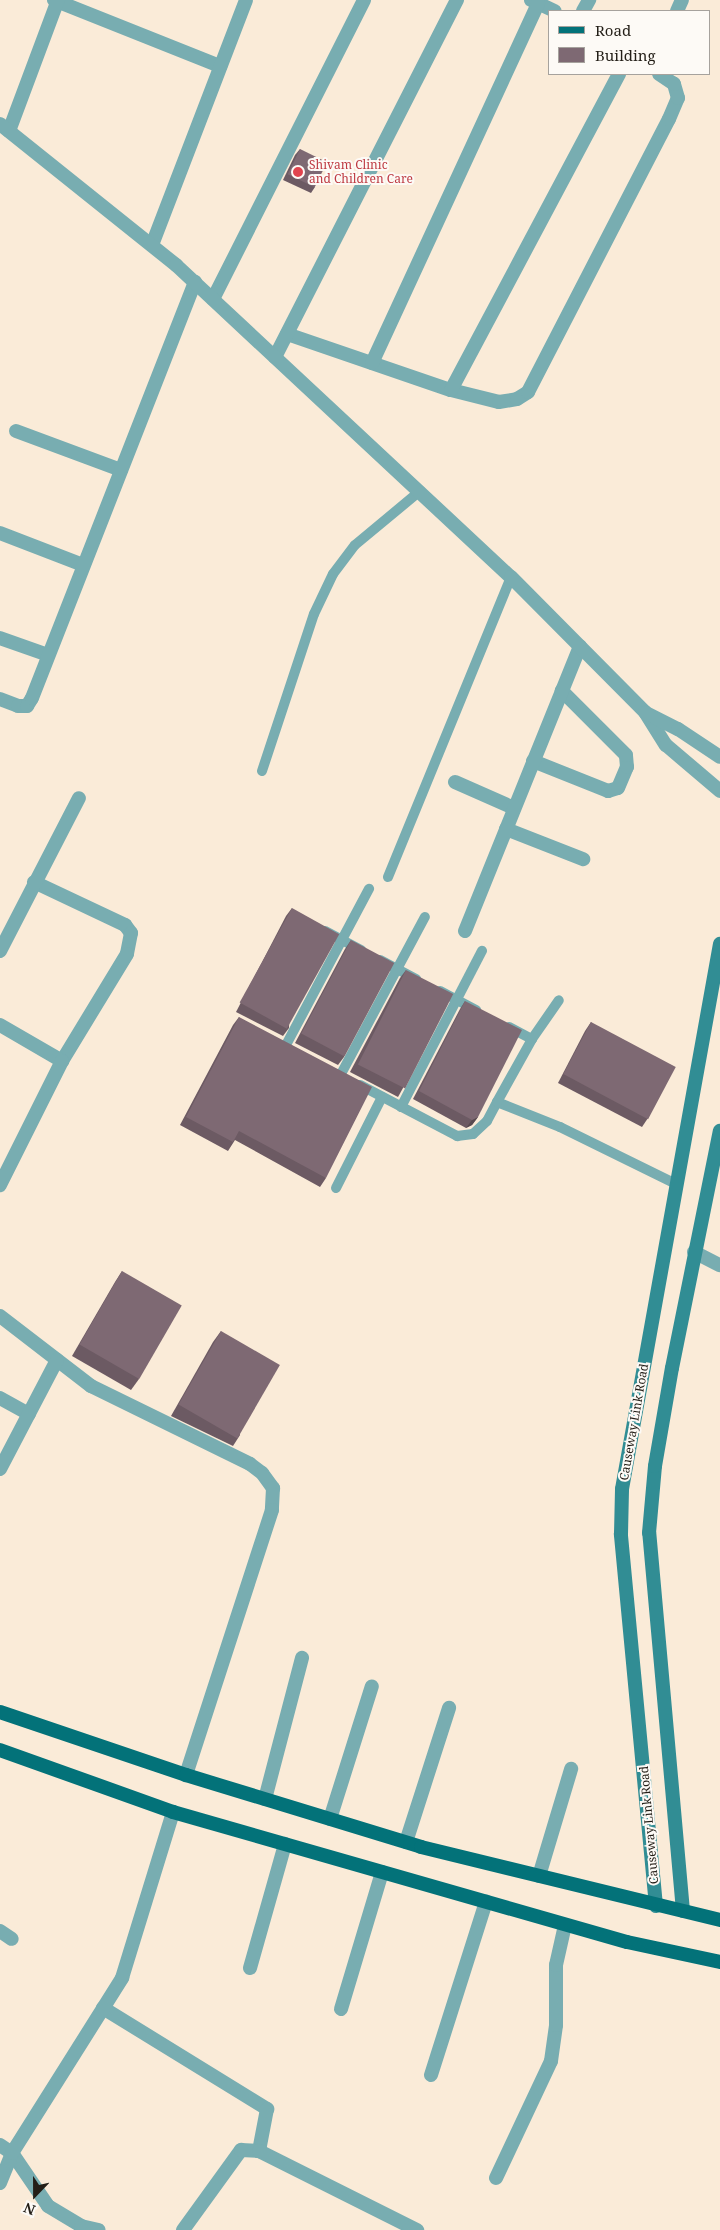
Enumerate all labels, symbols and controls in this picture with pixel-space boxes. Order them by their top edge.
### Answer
legend [548,10,710,75]
text: Road [595,20,631,40]
text: Building [595,45,656,65]
place label: Shivam Clinic and Children Care [309,158,413,186]
marker: Shivam Clinic and Children Care [291,165,305,179]
street label: Causeway Link Road [617,1362,651,1482]
street label: Causeway Link Road [637,1765,661,1885]
north arrow [10,2170,60,2220]
text: N [21,2198,38,2220]

